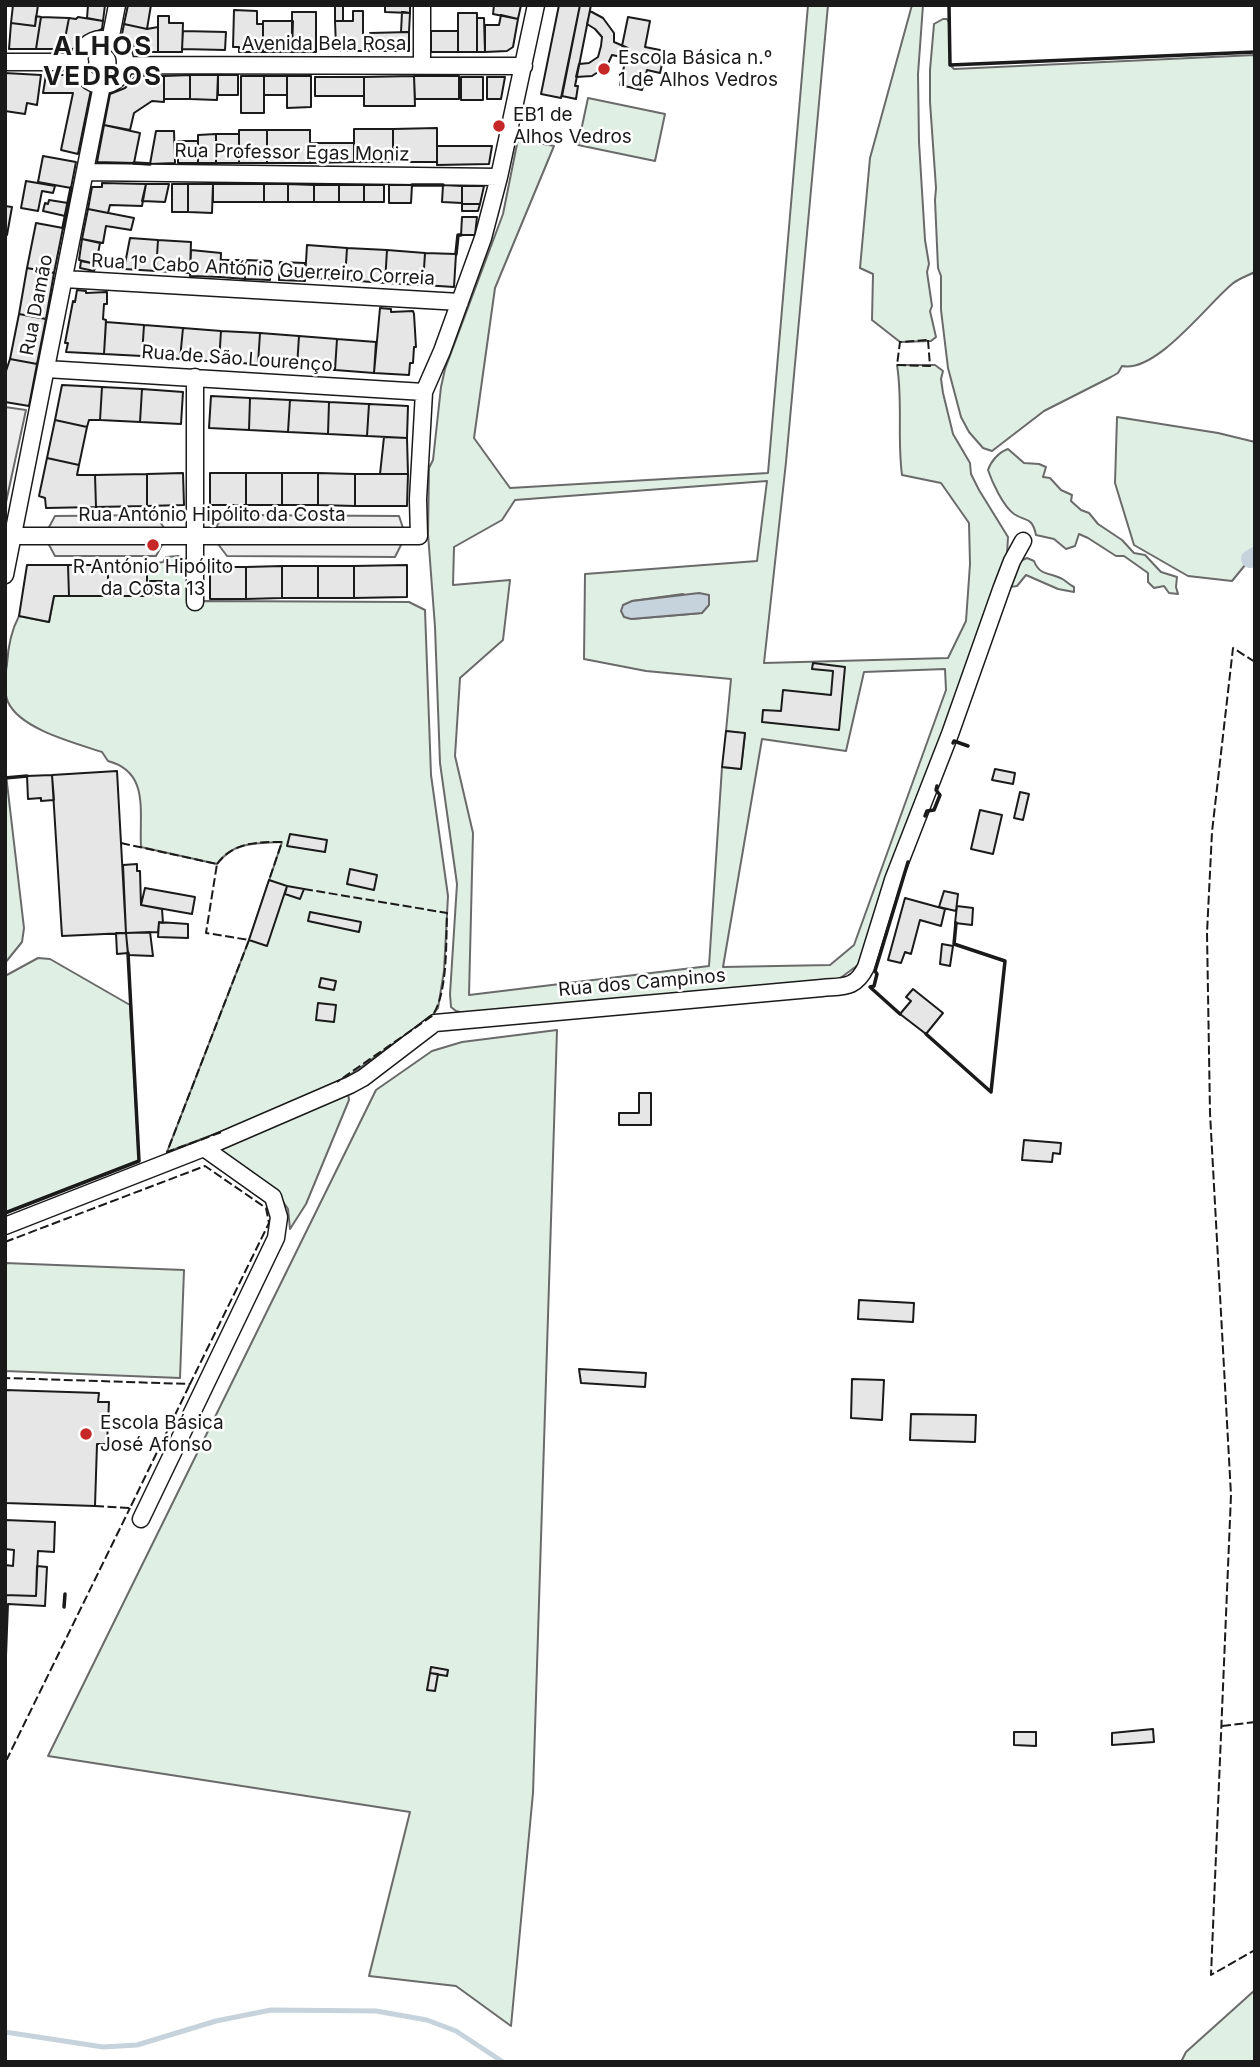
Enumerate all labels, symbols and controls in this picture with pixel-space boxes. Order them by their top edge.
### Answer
district label: ALHOS VEDROS [44,31,162,92]
street label: Avenida Bela Rosa [242,33,406,55]
place label: Escola Básica n.º 1 de Alhos Vedros [618,47,778,91]
marker: Escola Básica n.º 1 de Alhos Vedros [596,61,612,77]
place label: EB1 de Alhos Vedros [513,104,632,148]
marker: EB1 de Alhos Vedros [491,118,507,134]
street label: Rua Professor Egas Moniz [174,140,410,166]
street label: Rua 1º Cabo António Guerreiro Correia [91,250,435,290]
street label: Rua Damão [16,252,58,358]
street label: Rua de São Lourenço [140,341,334,377]
street label: Rua António Hipólito da Costa [78,504,346,526]
marker: R António Hipólito da Costa 13 [145,537,161,553]
place label: R António Hipólito da Costa 13 [73,556,233,600]
street label: Rua dos Campinos [557,964,727,1002]
place label: Escola Básica José Afonso [100,1412,224,1456]
marker: Escola Básica José Afonso [78,1426,94,1442]

